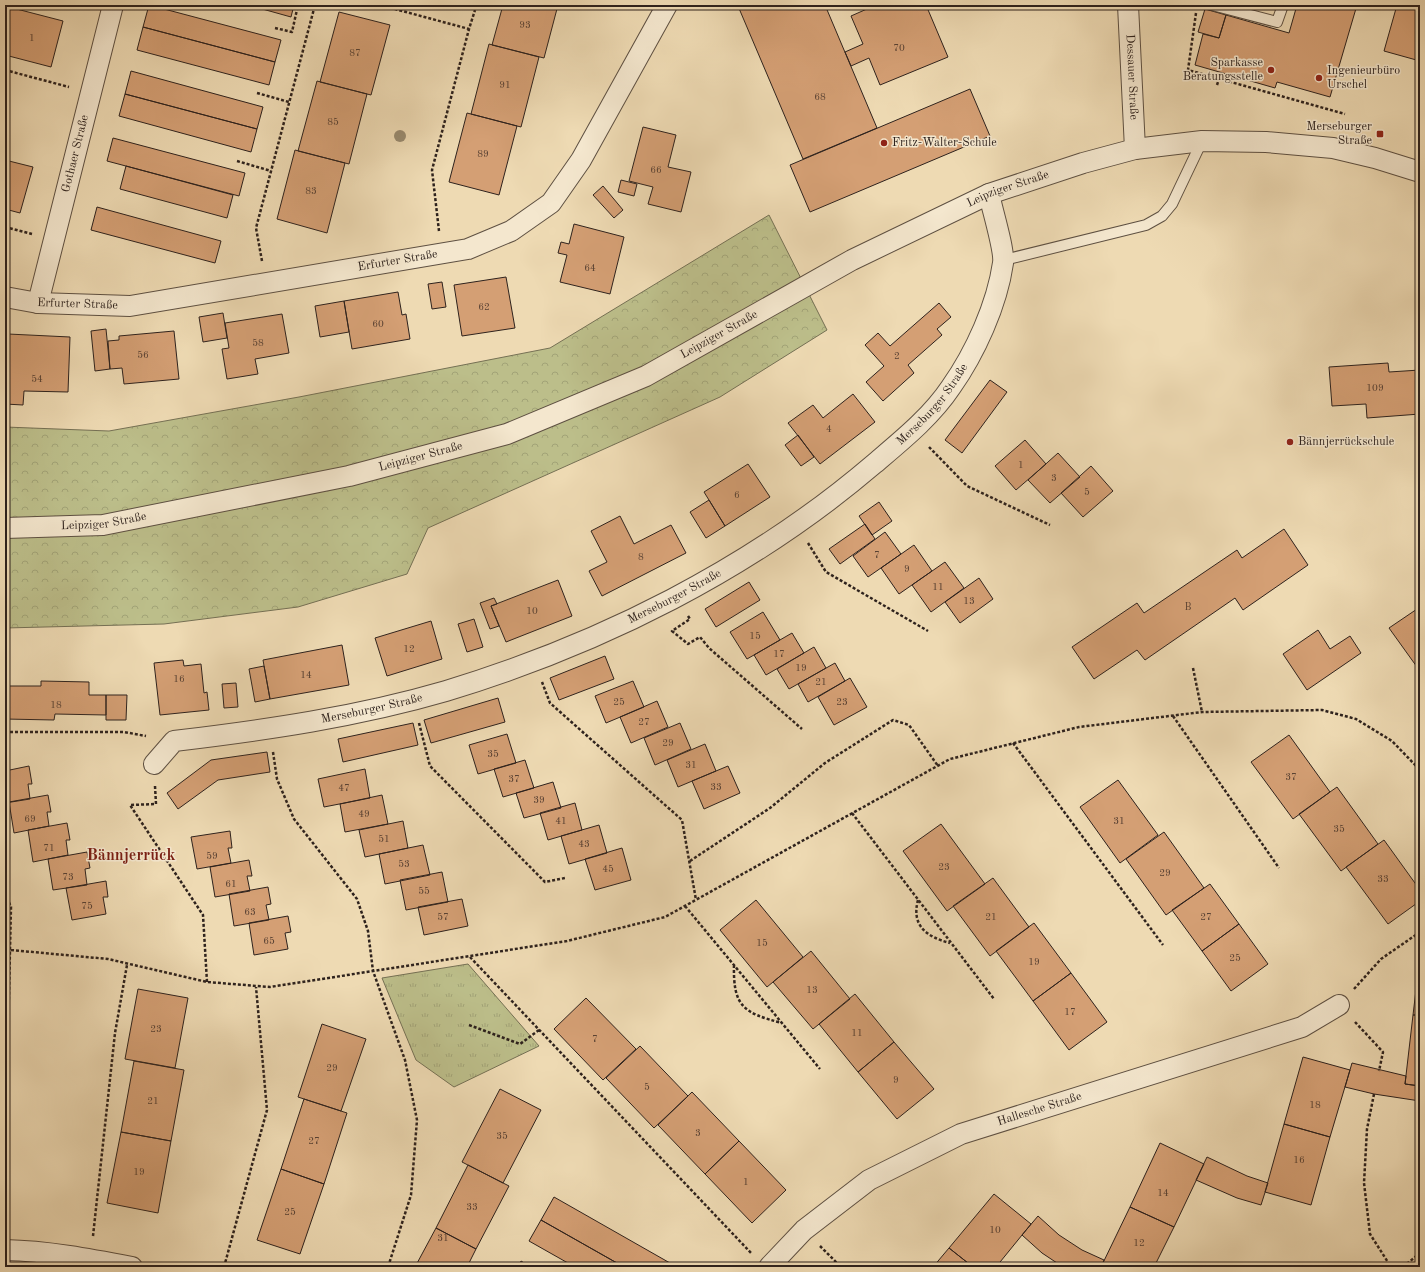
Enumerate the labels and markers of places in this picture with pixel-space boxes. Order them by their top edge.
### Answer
place label: Sparkasse Beratungsstelle [1183,57,1263,83]
marker: Sparkasse Beratungsstelle [1266,65,1276,75]
place label: Ingenieurbüro Urschel [1327,65,1400,91]
marker: Ingenieurbüro Urschel [1314,73,1324,83]
place label: Merseburger Straße [1306,121,1372,147]
marker: Merseburger Straße [1375,129,1385,139]
place label: Fritz-Walter-Schule [892,137,997,149]
marker: Fritz-Walter-Schule [879,138,889,148]
place label: Bännjerrückschule [1298,436,1395,448]
marker: Bännjerrückschule [1285,437,1295,447]

